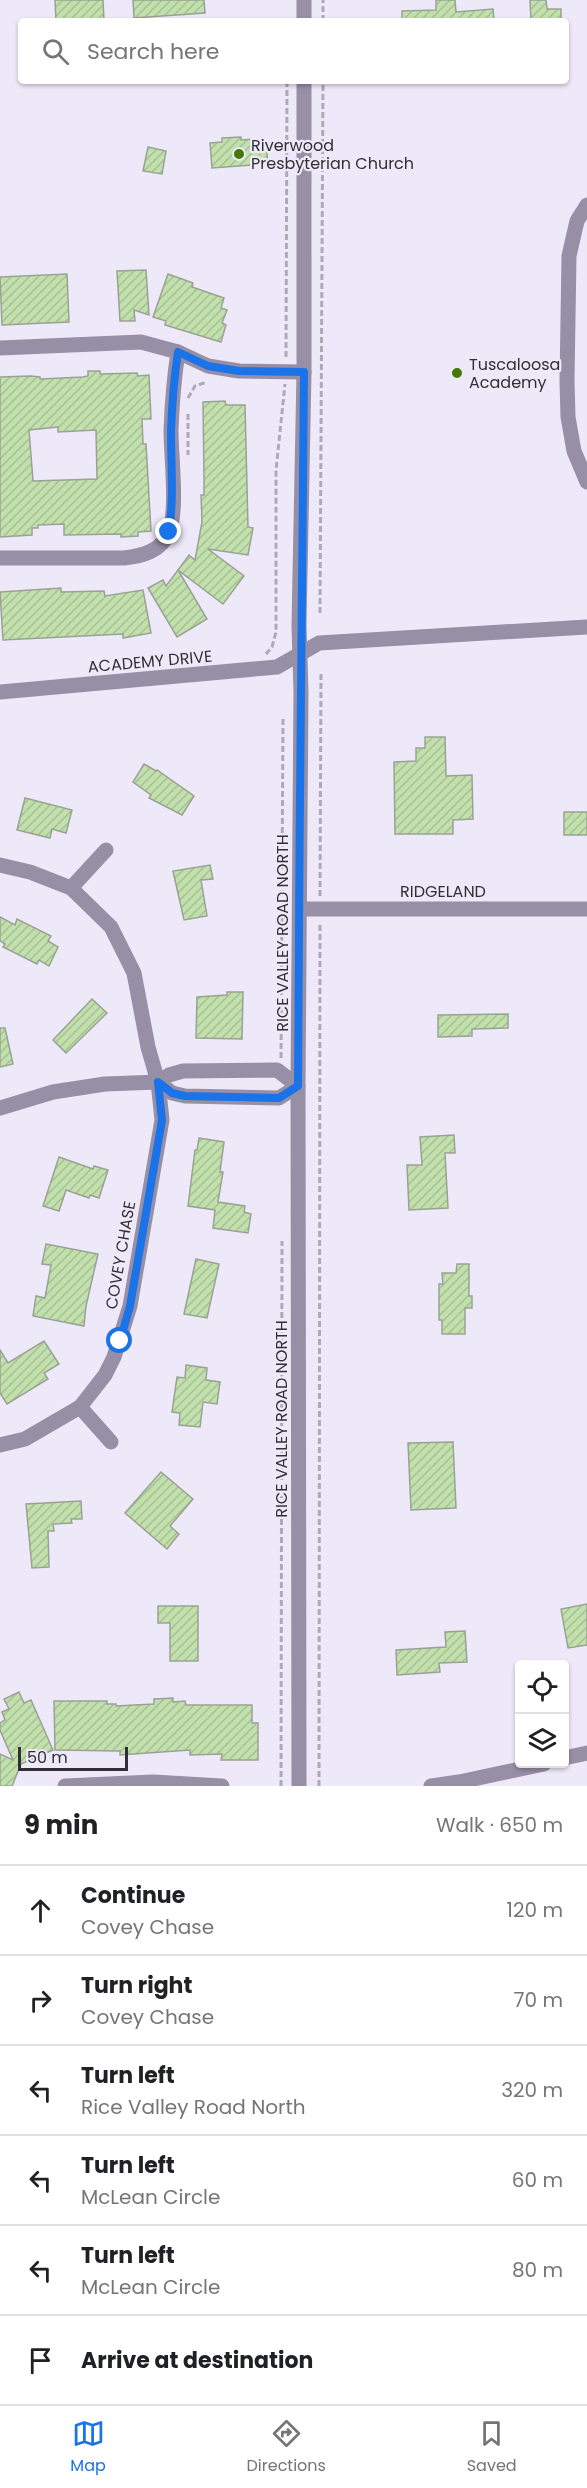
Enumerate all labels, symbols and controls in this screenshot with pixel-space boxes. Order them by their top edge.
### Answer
search box [18,18,569,84]
icon: search [39,35,72,68]
text: Search here [87,36,220,67]
place label: Riverwood Presbyterian Church [251,134,414,175]
marker: Riverwood Presbyterian Church [232,147,246,161]
place label: Tuscaloosa Academy [469,353,560,394]
marker: Tuscaloosa Academy [450,366,464,380]
route end [155,518,181,544]
street label: ACADEMY DRIVE [87,645,213,678]
street label: RICE VALLEY ROAD NORTH [271,834,294,1032]
street label: RIDGELAND [400,880,486,903]
street label: COVEY CHASE [100,1199,141,1311]
street label: RICE VALLEY ROAD NORTH [270,1320,293,1518]
route start [106,1327,132,1353]
map controls [515,1660,569,1768]
button: locate [515,1660,569,1714]
button: layers [515,1714,569,1768]
scale bar [18,1744,128,1772]
text: 50 m [27,1746,68,1769]
text: 9 min [24,1807,98,1843]
text: Walk · 650 m [436,1811,563,1839]
text: Continue [81,1880,185,1911]
icon: ahead [24,1894,57,1927]
text: 120 m [507,1896,563,1924]
text: Covey Chase [81,1913,214,1941]
text: Turn right [81,1970,192,2001]
icon: right [24,1984,57,2017]
text: 70 m [514,1986,563,2014]
text: Covey Chase [81,2003,214,2031]
text: Turn left [81,2060,175,2091]
icon: left [24,2074,57,2107]
text: 320 m [501,2076,563,2104]
text: Rice Valley Road North [81,2093,306,2121]
text: Turn left [81,2150,175,2181]
icon: left [24,2164,57,2197]
text: 60 m [512,2166,563,2194]
text: McLean Circle [81,2183,220,2211]
text: Turn left [81,2240,175,2271]
icon: left [24,2254,57,2287]
text: 80 m [512,2256,563,2284]
text: McLean Circle [81,2273,220,2301]
icon: arrive [24,2344,57,2377]
text: Arrive at destination [81,2345,313,2376]
tab: Map [70,2417,106,2478]
tab: Directions [247,2417,326,2478]
tab: Saved [467,2417,517,2478]

